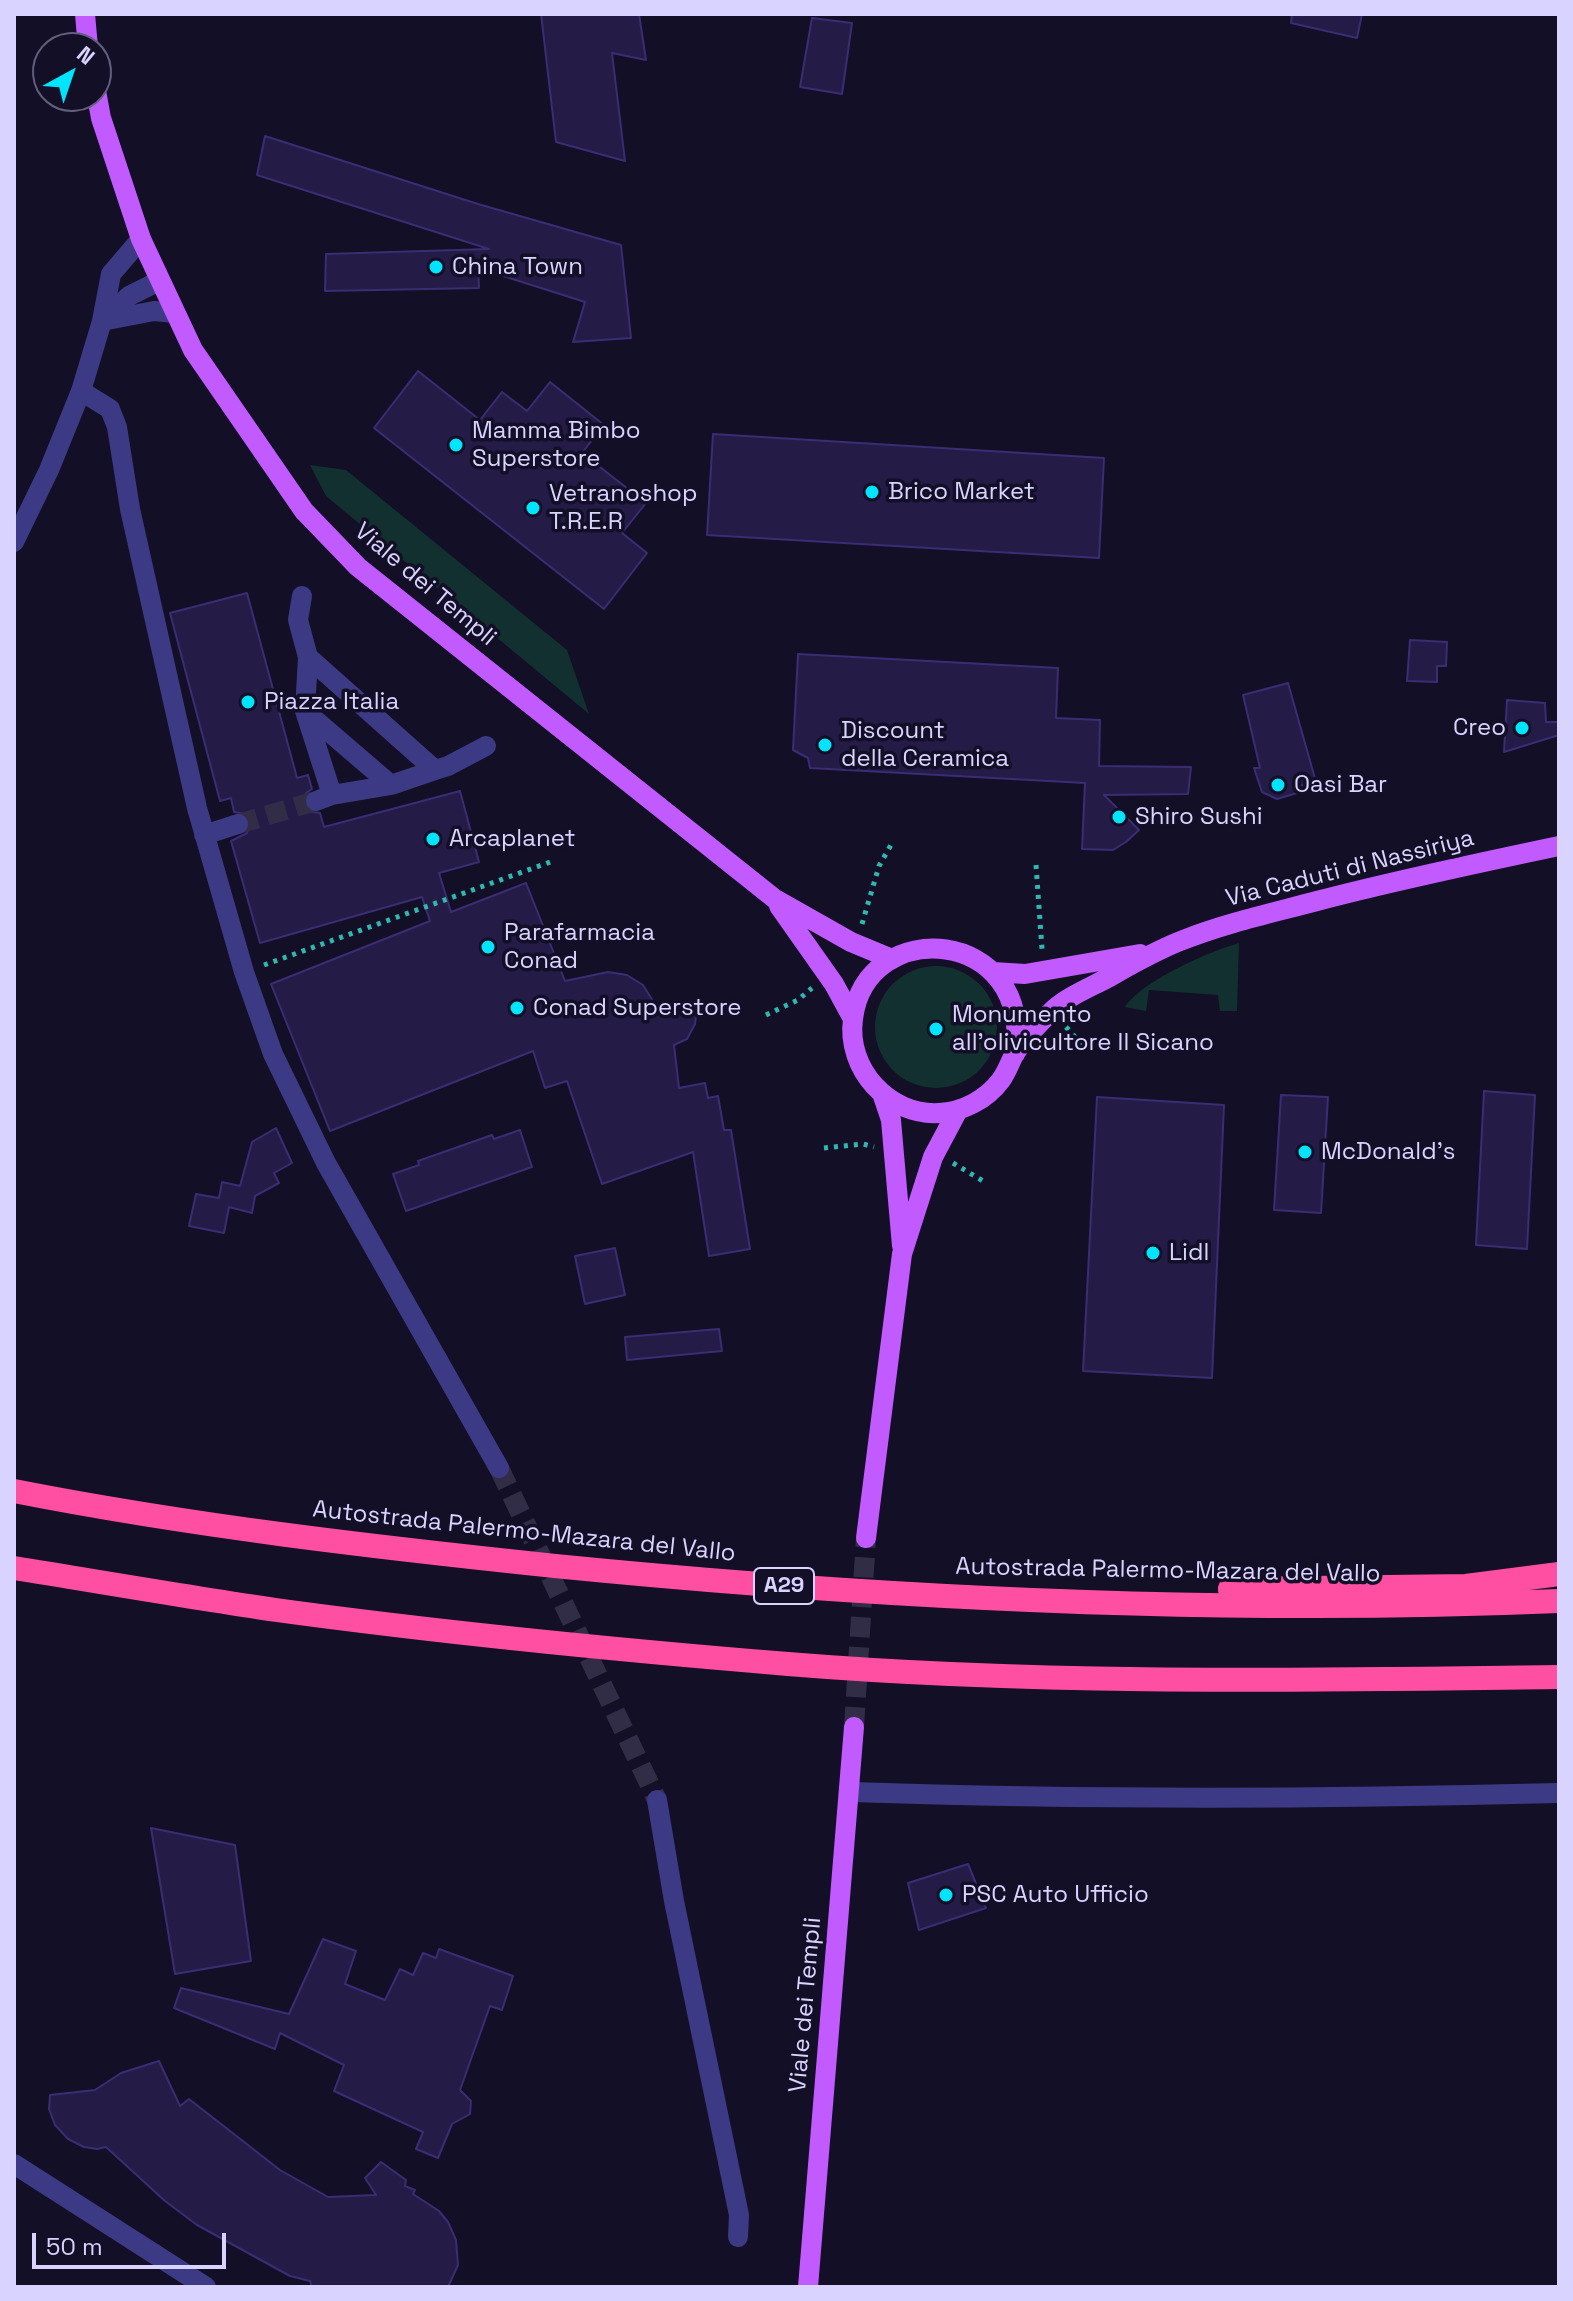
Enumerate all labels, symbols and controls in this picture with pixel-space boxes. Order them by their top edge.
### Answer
north arrow [32,32,112,112]
text: N [71,40,101,71]
place label: China Town [452,253,583,281]
marker: China Town [427,258,445,276]
place label: Mamma Bimbo Superstore [472,417,640,473]
marker: Mamma Bimbo Superstore [447,436,465,454]
place label: Brico Market [888,478,1035,506]
place label: Vetranoshop T.R.E.R [549,480,697,536]
marker: Brico Market [863,483,881,501]
marker: Vetranoshop T.R.E.R [524,499,542,517]
street label: Viale dei Templi [348,517,502,653]
place label: Piazza Italia [264,688,399,716]
marker: Piazza Italia [239,693,257,711]
place label: Creo [1453,714,1506,742]
place label: Discount della Ceramica [841,717,1009,773]
marker: Creo [1513,719,1531,737]
marker: Discount della Ceramica [816,736,834,754]
place label: Oasi Bar [1294,771,1387,799]
marker: Oasi Bar [1269,776,1287,794]
place label: Shiro Sushi [1135,803,1263,831]
marker: Shiro Sushi [1110,808,1128,826]
street label: Via Caduti di Nassiriya [1223,824,1477,914]
place label: Arcaplanet [449,825,576,853]
marker: Arcaplanet [424,830,442,848]
place label: Parafarmacia Conad [504,919,655,975]
marker: Parafarmacia Conad [479,938,497,956]
place label: Conad Superstore [533,994,742,1022]
marker: Conad Superstore [508,999,526,1017]
place label: Monumento all'olivicultore Il Sicano [952,1001,1214,1057]
marker: Monumento all'olivicultore Il Sicano [927,1020,945,1038]
place label: McDonald's [1321,1138,1455,1166]
marker: McDonald's [1296,1143,1314,1161]
place label: Lidl [1169,1239,1209,1267]
marker: Lidl [1144,1244,1162,1262]
street label: Autostrada Palermo-Mazara del Vallo [311,1495,737,1569]
street label: Autostrada Palermo-Mazara del Vallo [955,1553,1381,1589]
road number: A29 [754,1568,814,1604]
place label: PSC Auto Ufficio [962,1881,1149,1909]
marker: PSC Auto Ufficio [937,1886,955,1904]
street label: Viale dei Templi [784,1916,828,2094]
scale bar [36,2217,230,2267]
text: 50 m [46,2231,103,2262]

